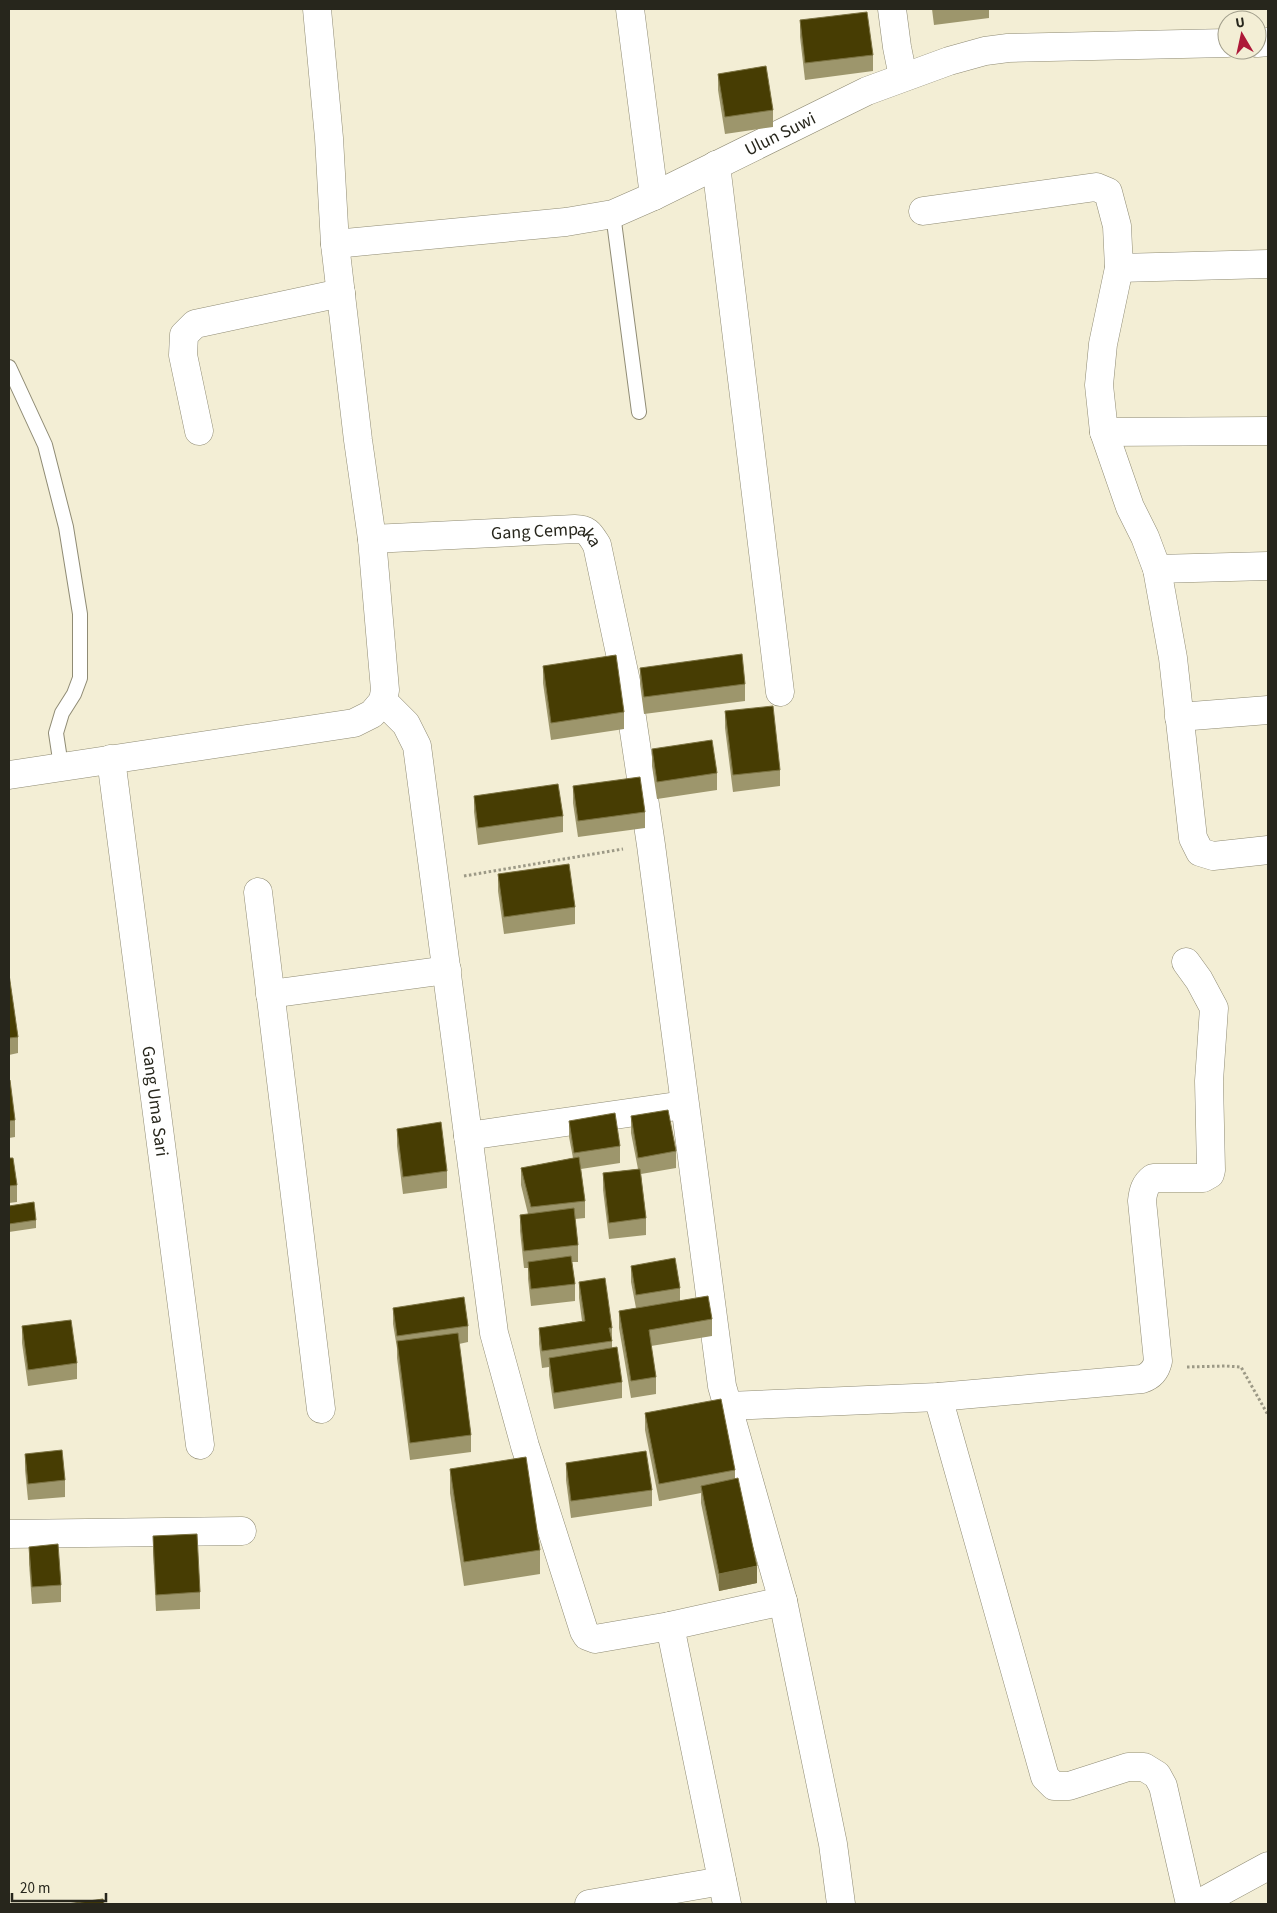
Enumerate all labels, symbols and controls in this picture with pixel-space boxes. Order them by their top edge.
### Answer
north arrow [1217,10,1267,60]
text: U [1234,13,1246,34]
street label: Ulun Suwi [740,106,820,162]
street label: Gang Cempaka [490,516,608,552]
street label: Gang Uma Sari [136,1044,175,1158]
scale bar [12,1870,106,1902]
text: 20 m [20,1878,50,1899]

